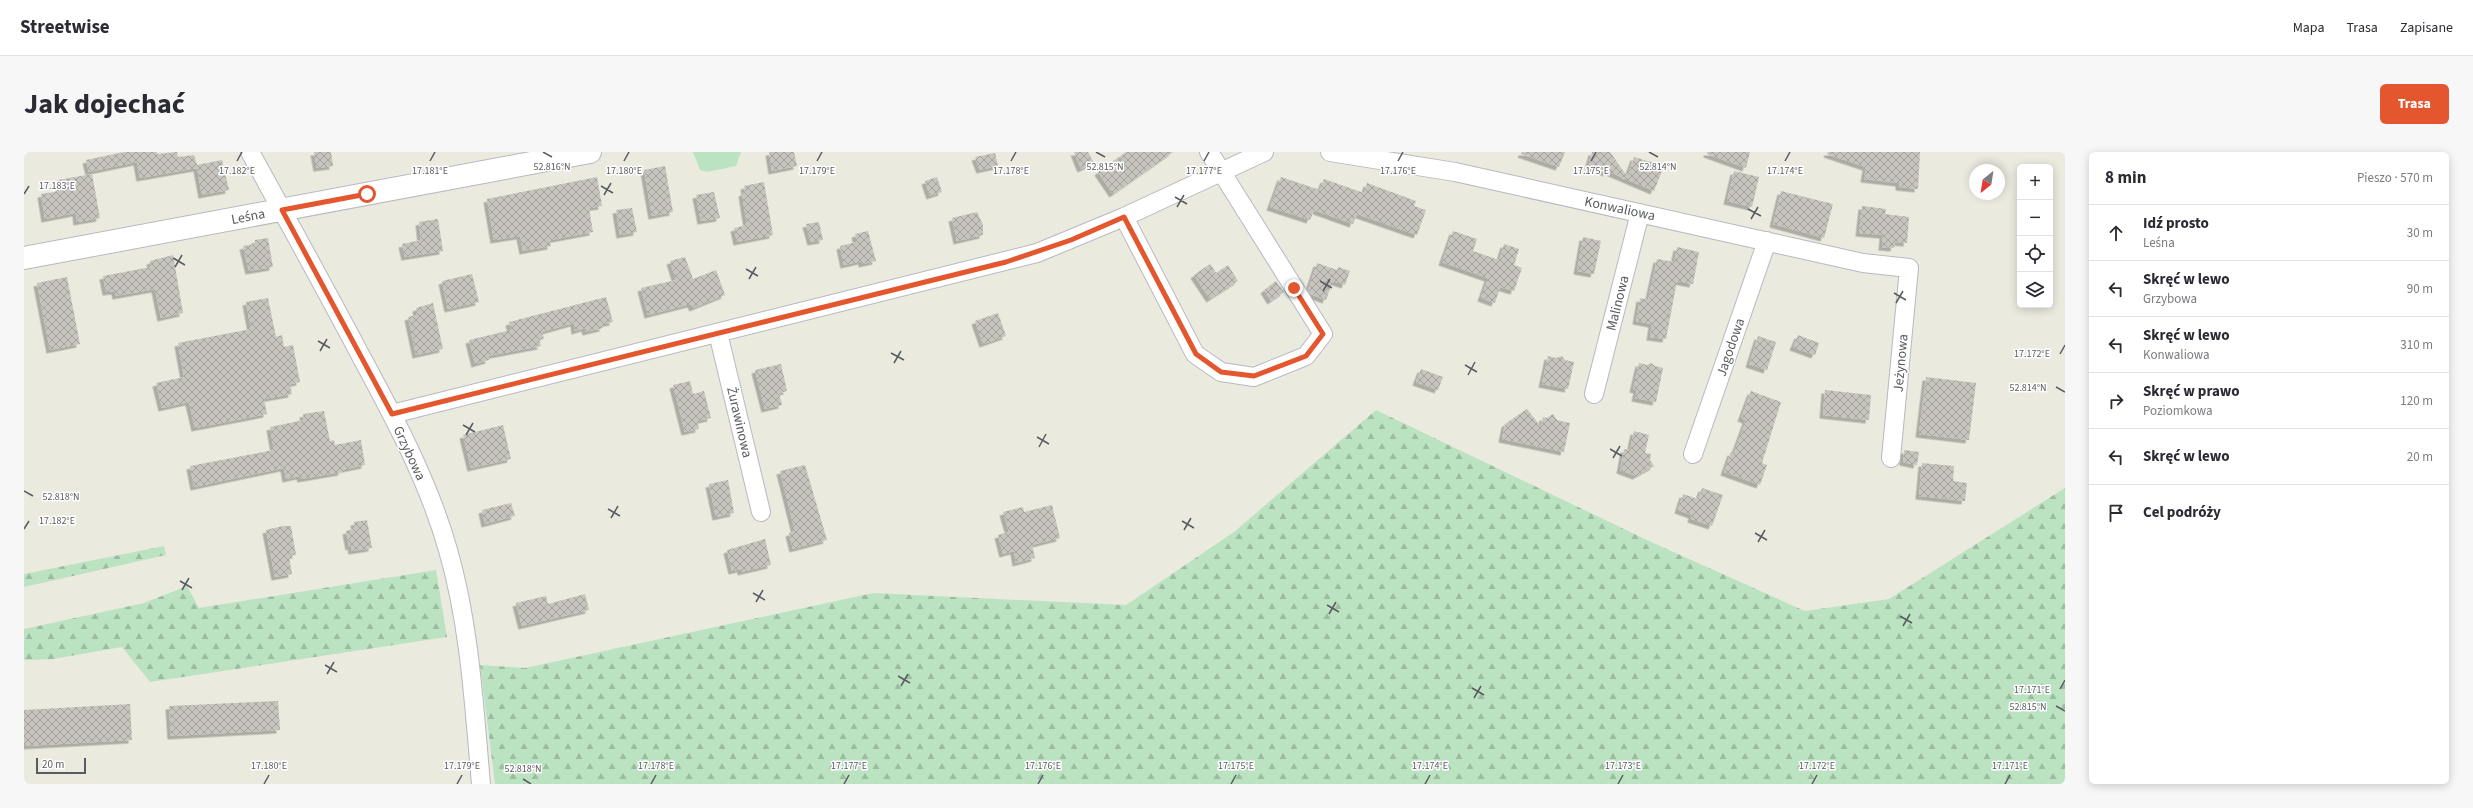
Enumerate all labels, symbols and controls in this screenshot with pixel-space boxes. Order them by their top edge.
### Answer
text: Streetwise [20,14,110,41]
text: Mapa [2293,18,2325,38]
text: Trasa [2347,18,2378,38]
text: Zapisane [2400,18,2453,38]
text: Jak dojechać [24,84,185,124]
button: Trasa [2380,84,2449,124]
text: 52.816°N [533,160,571,174]
text: 52.815°N [1086,160,1124,174]
text: 52.814°N [1639,160,1677,174]
text: 17.182°E [219,164,255,178]
text: 17.181°E [412,164,448,178]
text: 17.180°E [606,164,642,178]
text: 17.179°E [799,164,835,178]
text: 17.178°E [993,164,1029,178]
text: 17.177°E [1186,164,1222,178]
text: 17.176°E [1380,164,1416,178]
text: 17.175°E [1573,164,1609,178]
text: 17.174°E [1767,164,1803,178]
north arrow [1969,164,2005,200]
map controls [2017,164,2053,308]
button: + [2017,164,2053,200]
text: 8 min [2105,166,2146,190]
text: Pieszo · 570 m [2357,169,2433,187]
text: 17.183°E [39,179,75,193]
route start [358,185,376,203]
street label: Konwaliowa [1583,192,1657,226]
button: − [2017,200,2053,236]
street label: Leśna [230,204,267,230]
text: Idź prosto [2143,213,2209,234]
icon: ahead [2105,222,2127,244]
text: 30 m [2407,224,2433,242]
text: Leśna [2143,234,2175,252]
button: locate [2017,236,2053,272]
text: Skręć w lewo [2143,269,2230,290]
button: layers [2017,272,2053,308]
street label: Malinowa [1601,273,1634,333]
icon: left [2105,278,2127,300]
route end [1285,279,1303,297]
text: 90 m [2407,280,2433,298]
text: Grzybowa [2143,290,2197,308]
street label: Jagodowa [1712,315,1750,379]
text: Skręć w lewo [2143,325,2230,346]
street label: Jeżynowa [1888,333,1913,393]
icon: left [2105,334,2127,356]
text: 310 m [2400,336,2433,354]
text: Konwaliowa [2143,346,2210,364]
text: 17.172°E [2014,347,2050,361]
text: 52.814°N [2009,381,2047,395]
text: Skręć w prawo [2143,381,2240,402]
street label: Żurawinowa [721,385,757,460]
icon: right [2105,390,2127,412]
text: 120 m [2400,392,2433,410]
text: Poziomkowa [2143,402,2213,420]
street label: Grzybowa [388,423,430,484]
icon: left [2105,446,2127,468]
text: Skręć w lewo [2143,446,2230,467]
text: 20 m [2407,448,2433,466]
text: 52.818°N [42,490,80,504]
icon: arrive [2105,502,2127,524]
text: Cel podróży [2143,502,2221,523]
text: 17.182°E [39,514,75,528]
text: 17.171°E [2014,683,2050,697]
text: 52.815°N [2009,700,2047,714]
scale bar [36,756,86,775]
text: 20 m [42,757,64,772]
text: 17.180°E [251,759,287,773]
text: 17.179°E [444,759,480,773]
text: 17.178°E [638,759,674,773]
text: 17.177°E [831,759,867,773]
text: 17.176°E [1025,759,1061,773]
text: 17.175°E [1218,759,1254,773]
text: 17.174°E [1412,759,1448,773]
text: 17.173°E [1605,759,1641,773]
text: 17.172°E [1799,759,1835,773]
text: 17.171°E [1992,759,2028,773]
text: 52.818°N [504,762,542,776]

